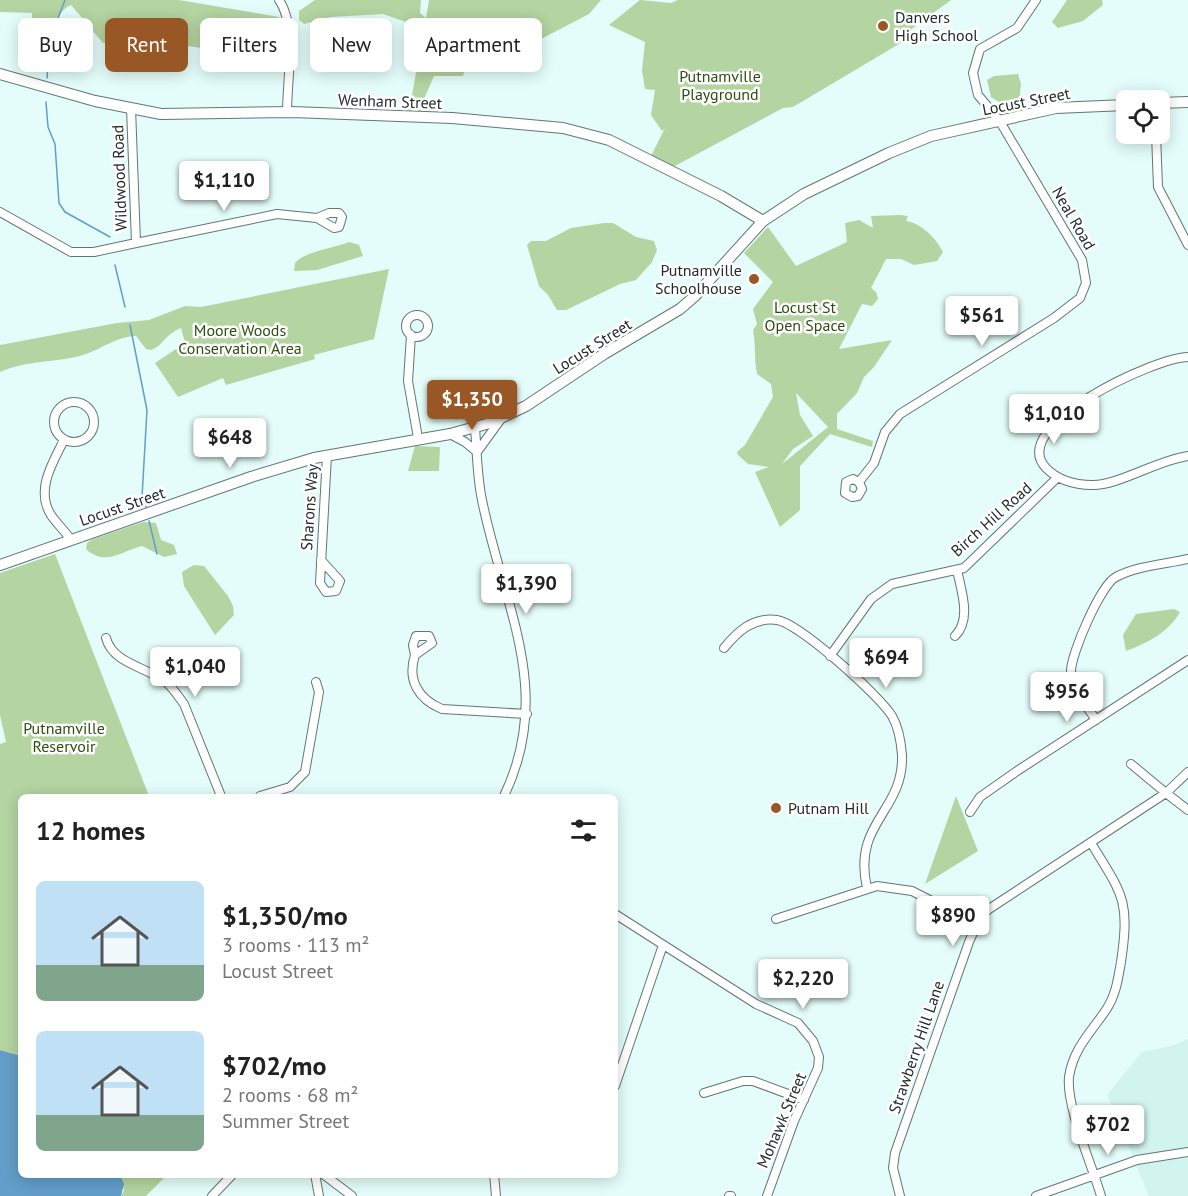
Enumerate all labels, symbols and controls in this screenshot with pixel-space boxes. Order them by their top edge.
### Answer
place label: Danvers High School [895,7,978,45]
chip: Buy [18,18,93,72]
chip: Rent [105,18,188,72]
chip: Filters [200,18,298,72]
chip: New [310,18,392,72]
chip: Apartment [404,18,542,72]
marker: Danvers High School [876,19,890,33]
park label: Putnamville Playground [679,66,761,104]
street label: Locust Street [980,83,1072,119]
street label: Wenham Street [338,89,443,113]
map controls [1116,90,1170,144]
button: locate [1116,90,1170,144]
street label: Wildwood Road [107,125,131,231]
pin: $1,110 [175,161,273,212]
text: $1,110 [193,167,255,193]
street label: Neal Road [1048,183,1100,253]
place label: Putnamville Schoolhouse [655,260,742,298]
marker: Putnamville Schoolhouse [747,272,761,286]
pin: $561 [946,296,1018,347]
park label: Locust St Open Space [765,297,845,335]
text: $561 [959,302,1005,328]
street label: Locust Street [549,314,636,378]
park label: Moore Woods Conservation Area [178,320,302,358]
pin: $1,350 [423,380,521,431]
text: $1,350 [441,386,503,412]
pin: $1,010 [1005,394,1103,445]
text: $1,010 [1023,400,1085,426]
pin: $648 [194,418,266,469]
text: $648 [207,424,253,450]
street label: Sharons Way [296,463,322,551]
street label: Birch Hill Road [946,477,1036,561]
street label: Locust Street [77,482,168,530]
pin: $1,390 [477,564,575,615]
text: $1,390 [495,570,557,596]
pin: $694 [850,638,922,689]
text: $694 [863,644,909,670]
pin: $1,040 [146,647,244,698]
text: $1,040 [164,653,226,679]
pin: $956 [1031,672,1103,723]
text: $956 [1044,678,1090,704]
park label: Putnamville Reservoir [23,718,105,756]
place label: Putnam Hill [788,798,869,818]
marker: Putnam Hill [769,801,783,815]
text: 12 homes [36,814,145,847]
icon: filters [567,814,600,847]
pin: $890 [917,896,989,947]
text: $1,350/mo [222,899,348,932]
text: $890 [930,902,976,928]
icon: home [84,905,156,977]
text: 3 rooms · 113 m² [222,932,369,958]
text: Locust Street [222,958,333,984]
pin: $2,220 [754,959,852,1010]
text: $2,220 [772,965,834,991]
street label: Strawberry Hill Lane [884,978,948,1116]
text: $702/mo [222,1049,326,1082]
icon: home [84,1055,156,1127]
street label: Mohawk Street [752,1069,810,1171]
text: 2 rooms · 68 m² [222,1082,358,1108]
pin: $702 [1072,1105,1144,1156]
text: Summer Street [222,1108,349,1134]
text: $702 [1085,1111,1131,1137]

